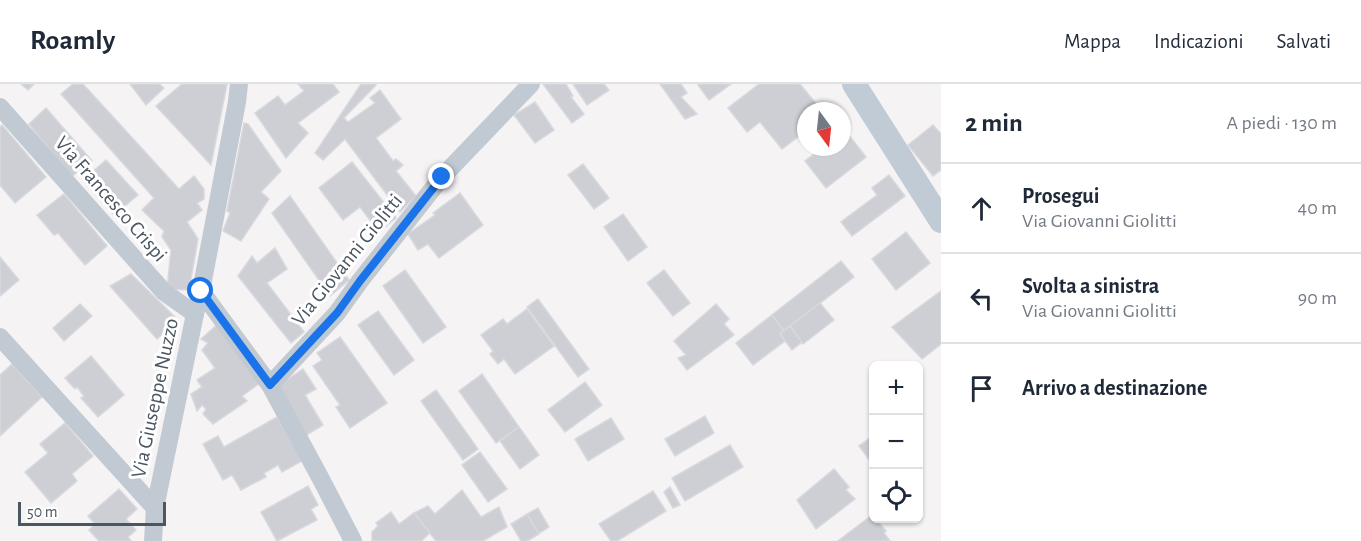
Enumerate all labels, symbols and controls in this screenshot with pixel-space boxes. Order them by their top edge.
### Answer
text: Roamly [30,27,115,55]
text: Mappa [1064,31,1121,52]
text: Indicazioni [1154,31,1244,52]
text: Salvati [1277,31,1331,52]
north arrow [797,102,851,156]
text: 2 min [965,110,1023,136]
text: A piedi · 130 m [1227,113,1337,133]
street label: Via Francesco Crispi [51,132,171,266]
route end [428,163,454,189]
text: Prosegui [1022,185,1099,207]
street label: Via Giovanni Giolitti [288,190,406,330]
icon: ahead [965,192,998,225]
text: 40 m [1298,198,1337,218]
text: Via Giovanni Giolitti [1022,211,1177,231]
text: Svolta a sinistra [1022,275,1159,297]
route start [187,277,213,303]
icon: left [965,282,998,315]
text: 90 m [1298,288,1337,308]
text: Via Giovanni Giolitti [1022,301,1177,321]
street label: Via Giuseppe Nuzzo [128,316,182,480]
map controls [869,361,923,523]
button: + [869,361,923,415]
icon: arrive [965,372,998,405]
text: Arrivo a destinazione [1022,377,1207,399]
button: − [869,415,923,469]
button: locate [869,469,923,523]
scale bar [18,499,166,526]
text: 50 m [27,504,58,520]

